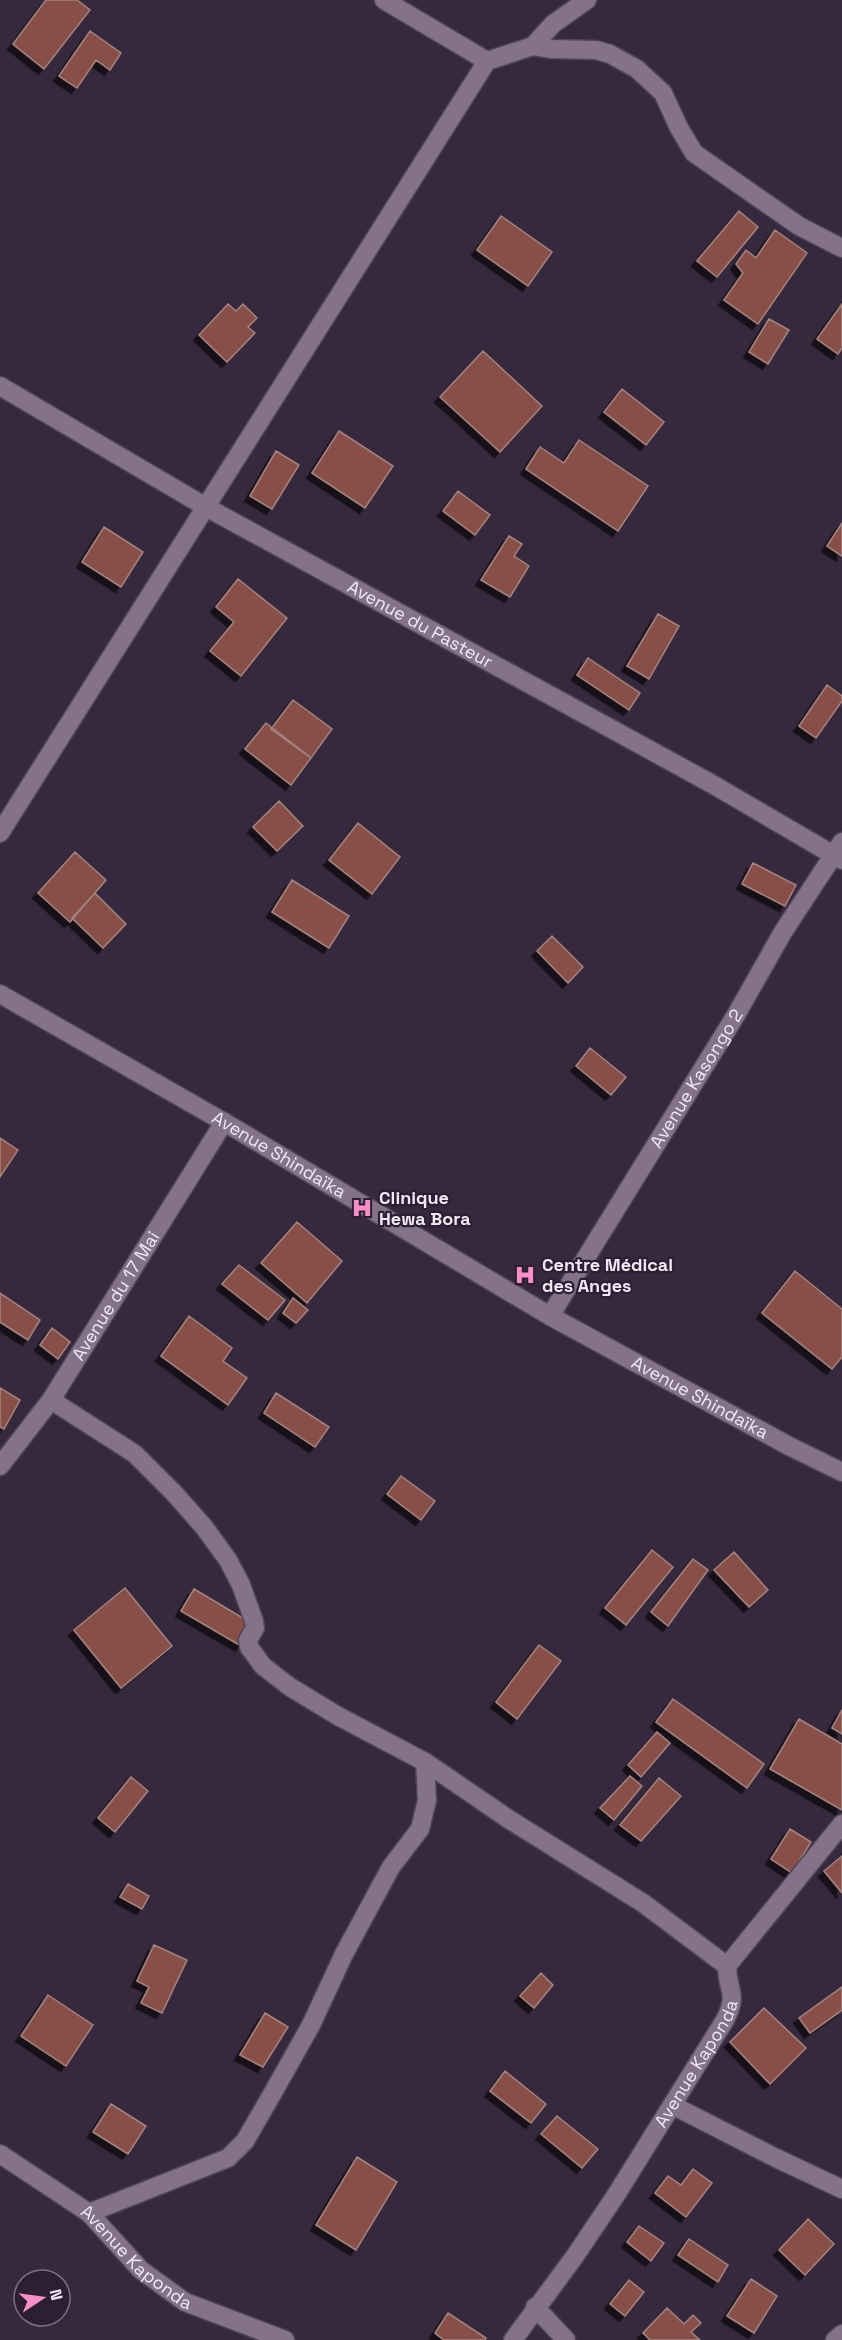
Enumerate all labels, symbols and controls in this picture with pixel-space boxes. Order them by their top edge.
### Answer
street label: Avenue du Pasteur [344,575,497,673]
street label: Avenue Kasongo 2 [645,1005,748,1152]
street label: Avenue Shindaïka [208,1106,351,1203]
place label: Clinique Hewa Bora [379,1186,471,1230]
hospital icon: Clinique Hewa Bora [350,1196,374,1220]
street label: Avenue du 17 Mai [66,1227,164,1365]
place label: Centre Médical des Anges [542,1253,673,1297]
hospital icon: Centre Médical des Anges [513,1263,537,1287]
street label: Avenue Shindaïka [628,1351,773,1444]
street label: Avenue Kaponda [649,1998,743,2132]
street label: Avenue Kaponda [77,2199,195,2315]
north arrow [12,2268,72,2328]
text: N [45,2287,68,2302]

